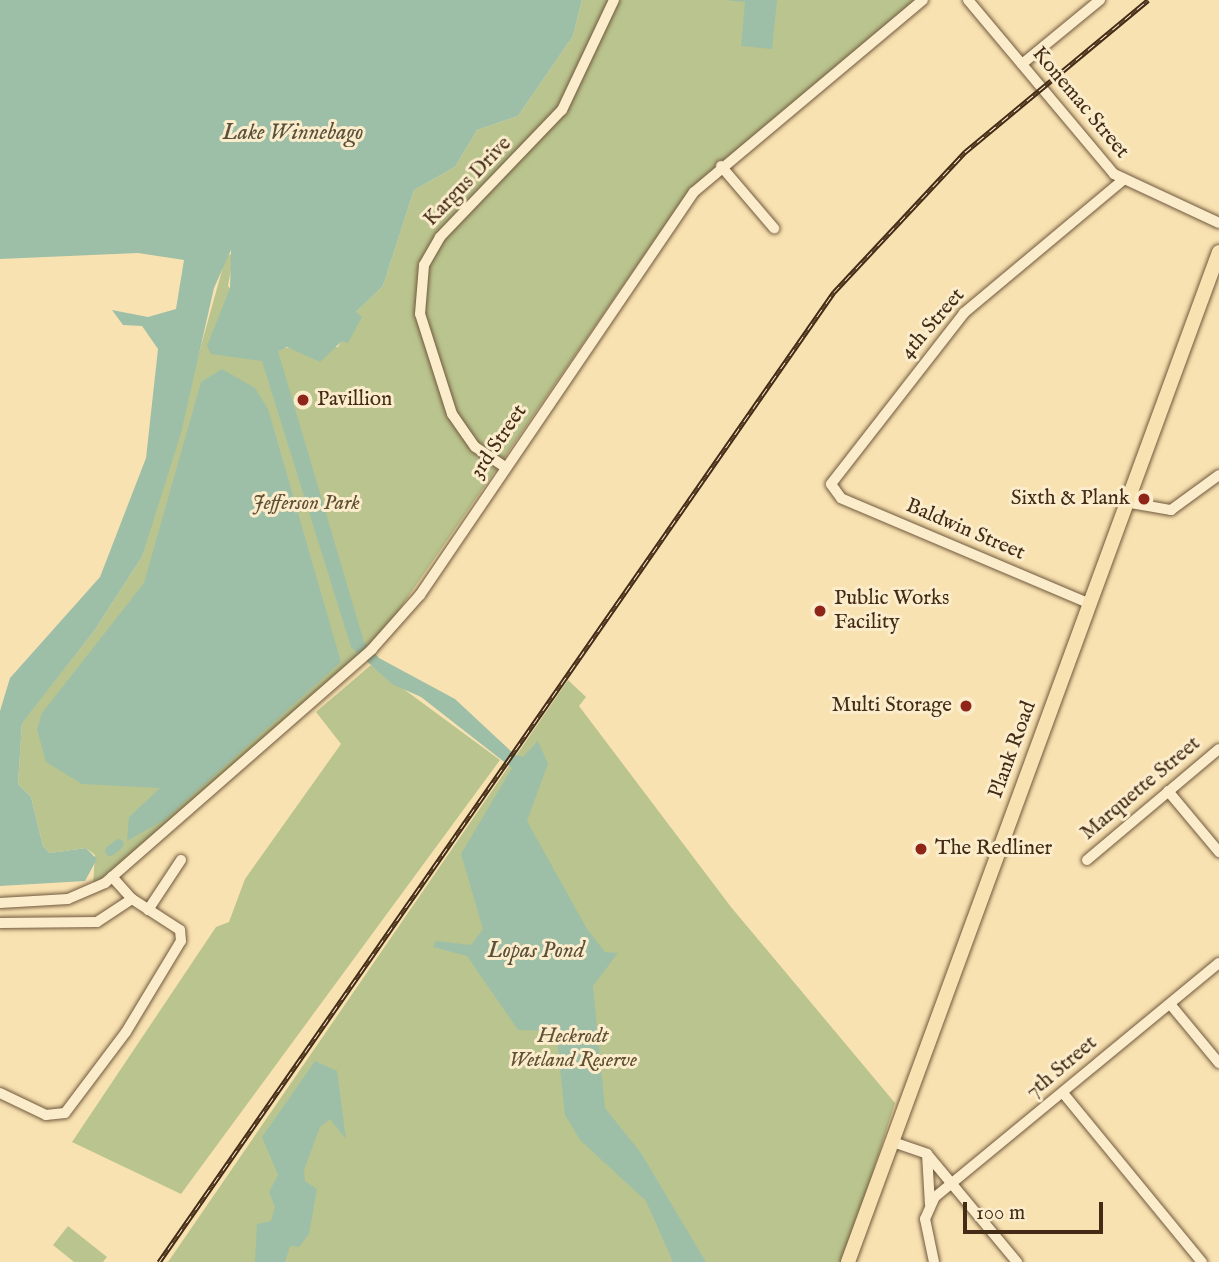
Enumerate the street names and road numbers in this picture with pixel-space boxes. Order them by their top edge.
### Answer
street label: Konemac Street [1026,42,1134,164]
street label: Kargus Drive [419,132,517,232]
street label: 4th Street [895,283,971,365]
street label: 3rd Street [465,400,533,484]
street label: Baldwin Street [902,494,1028,566]
street label: Plank Road [984,698,1042,802]
street label: Marquette Street [1076,732,1206,846]
street label: 7th Street [1021,1031,1103,1105]

